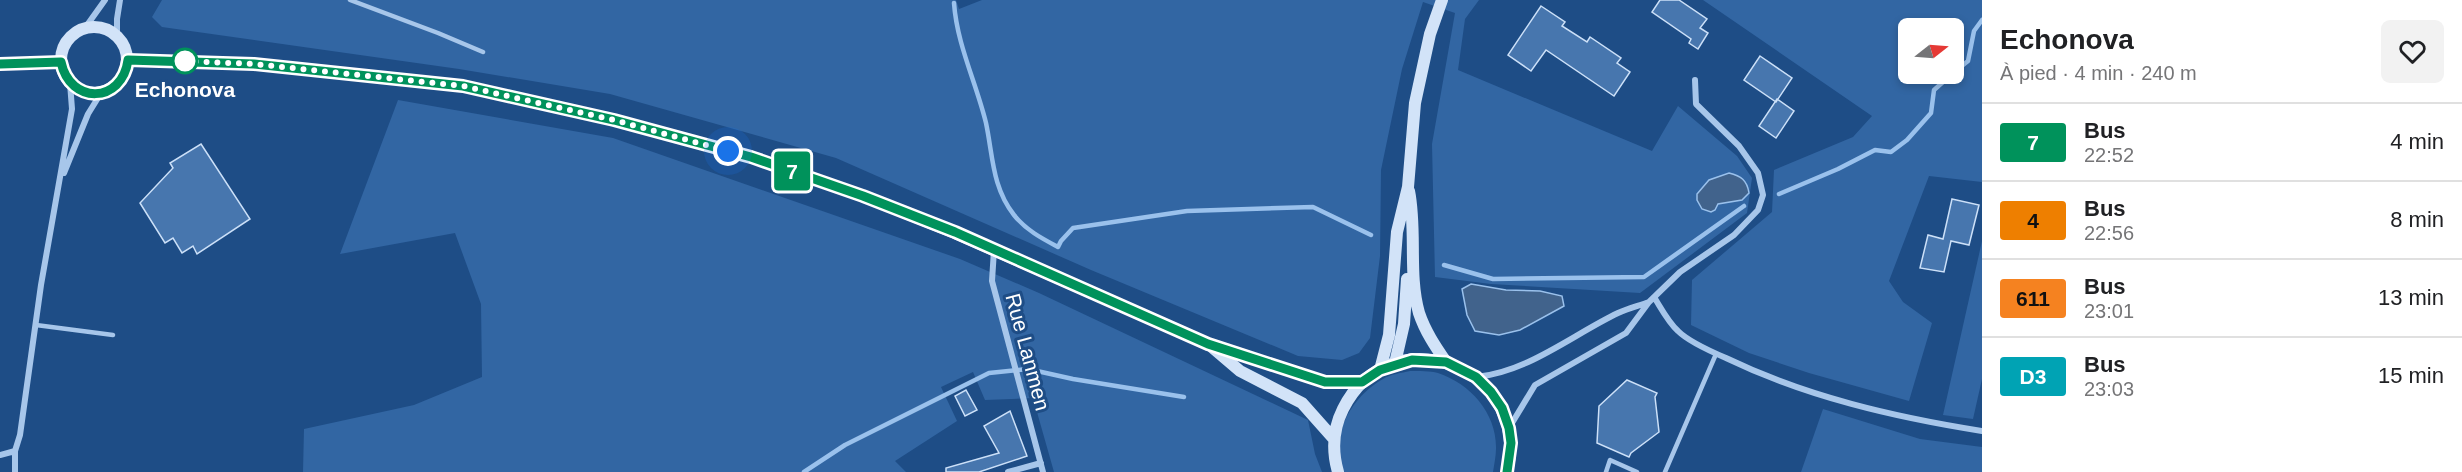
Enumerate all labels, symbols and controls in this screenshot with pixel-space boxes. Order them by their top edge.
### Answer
north arrow [1898,18,1964,84]
map controls [1898,18,1964,84]
button: heart [2381,20,2444,83]
text: Echonova [2000,24,2134,55]
marker: Echonova [172,48,198,74]
text: À pied · 4 min · 240 m [2000,62,2197,84]
place label: Echonova [135,78,235,101]
text: Bus [2084,118,2126,143]
text: 4 min [2390,129,2444,154]
text: 7 [2027,131,2039,154]
your location [713,136,743,166]
text: 22:52 [2084,144,2134,166]
line badge: 7 [772,152,812,190]
text: 7 [786,160,798,183]
text: Bus [2084,196,2126,221]
text: 8 min [2390,207,2444,232]
text: 4 [2027,209,2039,232]
text: 22:56 [2084,222,2134,244]
text: Bus [2084,274,2126,299]
text: 13 min [2378,285,2444,310]
text: 611 [2016,287,2050,310]
street label: Rue Lanmen [1001,291,1055,413]
text: 23:01 [2084,300,2134,322]
text: Bus [2084,352,2126,377]
text: 15 min [2378,363,2444,388]
text: D3 [2020,365,2046,388]
text: 23:03 [2084,378,2134,400]

